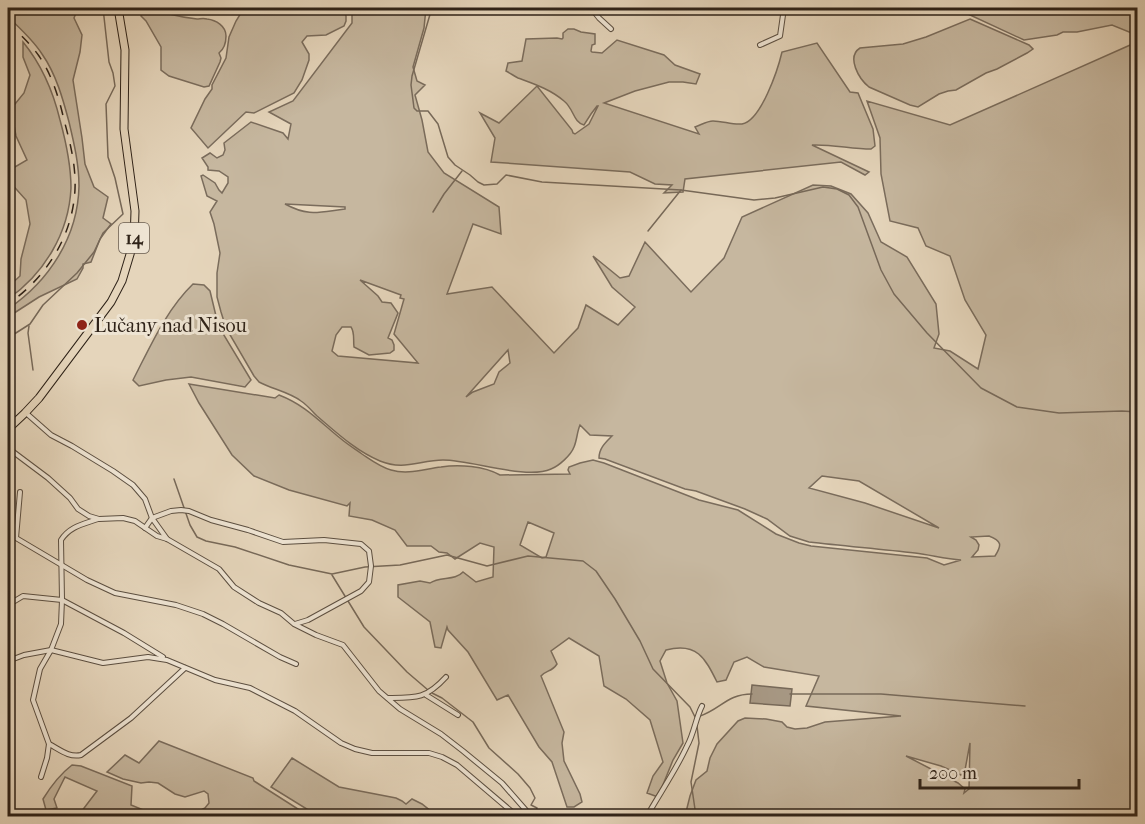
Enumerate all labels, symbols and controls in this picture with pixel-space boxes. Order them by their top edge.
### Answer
road number: 14 [119,223,149,253]
place label: Lučany nad Nisou [94,314,248,337]
marker: Lučany nad Nisou [75,318,89,332]
scale bar [920,752,1079,790]
text: 200 m [929,763,977,784]

